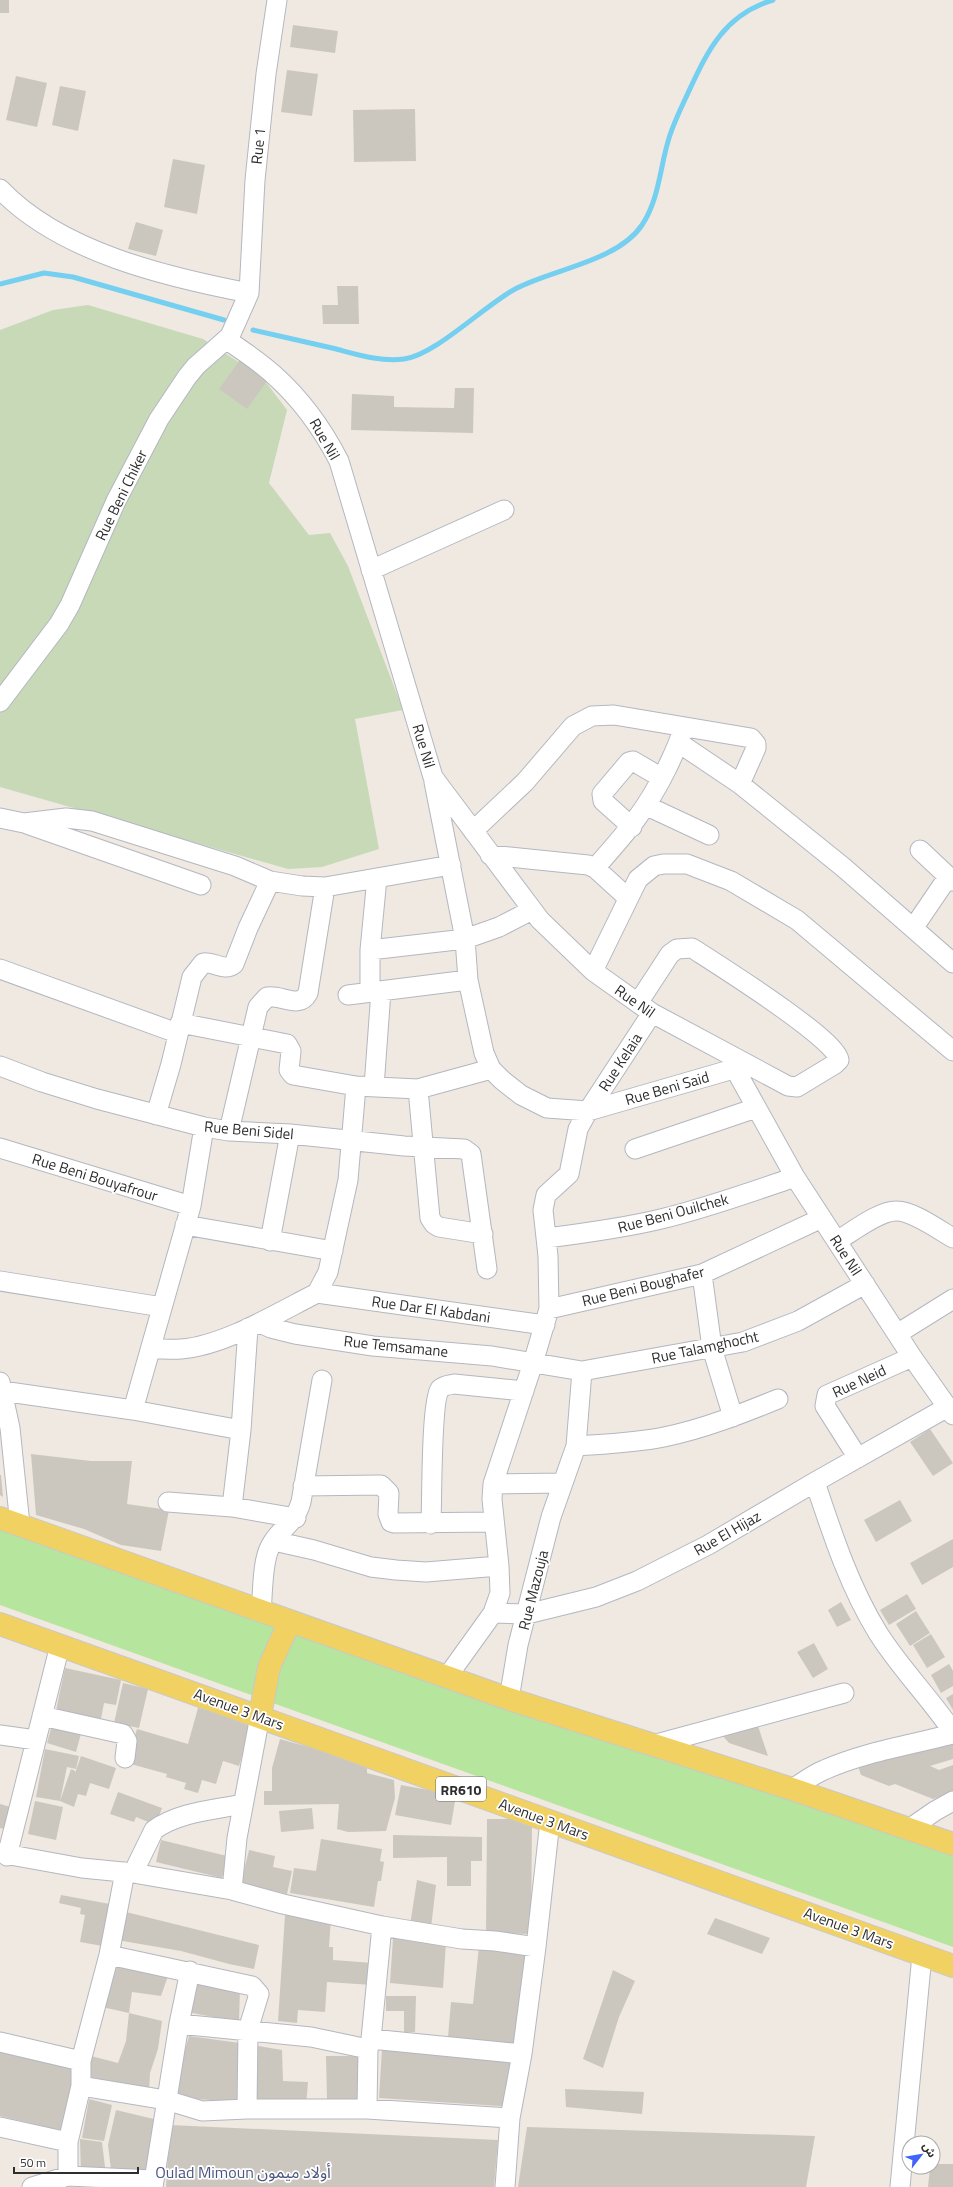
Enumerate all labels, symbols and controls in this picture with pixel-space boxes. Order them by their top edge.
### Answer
street label: Rue 1 [245,127,271,165]
street label: Rue Nil [304,414,346,464]
street label: Rue Beni Chiker [89,446,153,544]
street label: Rue Nil [406,721,442,771]
street label: Rue Nil [610,979,660,1023]
street label: Rue Kelaia [592,1028,648,1096]
street label: Rue Beni Said [622,1065,712,1111]
street label: Rue Beni Sidel [203,1115,295,1145]
street label: Rue Beni Bouyafrour [29,1147,161,1207]
street label: Rue Beni Ouilchek [615,1187,731,1239]
street label: Rue Nil [824,1230,868,1280]
street label: Rue Beni Boughafer [579,1260,707,1312]
street label: Rue Dar El Kabdani [370,1289,492,1329]
street label: Rue Talamghocht [649,1324,761,1370]
street label: Rue Temsamane [343,1329,449,1363]
street label: Rue Neid [828,1359,890,1403]
street label: Rue El Hijaz [689,1504,765,1561]
street label: Rue Mazouja [512,1547,554,1632]
street label: Avenue 3 Mars [191,1682,287,1736]
road number: RR610 [436,1777,486,1801]
street label: Avenue 3 Mars [496,1792,592,1846]
street label: Avenue 3 Mars [801,1901,897,1955]
north arrow [901,2135,941,2175]
text: ش [919,2139,940,2160]
scale bar [14,2149,138,2175]
text: 50 m [20,2153,46,2172]
district label: Oulad Mimoun أولاد ميمون [155,2160,331,2184]

